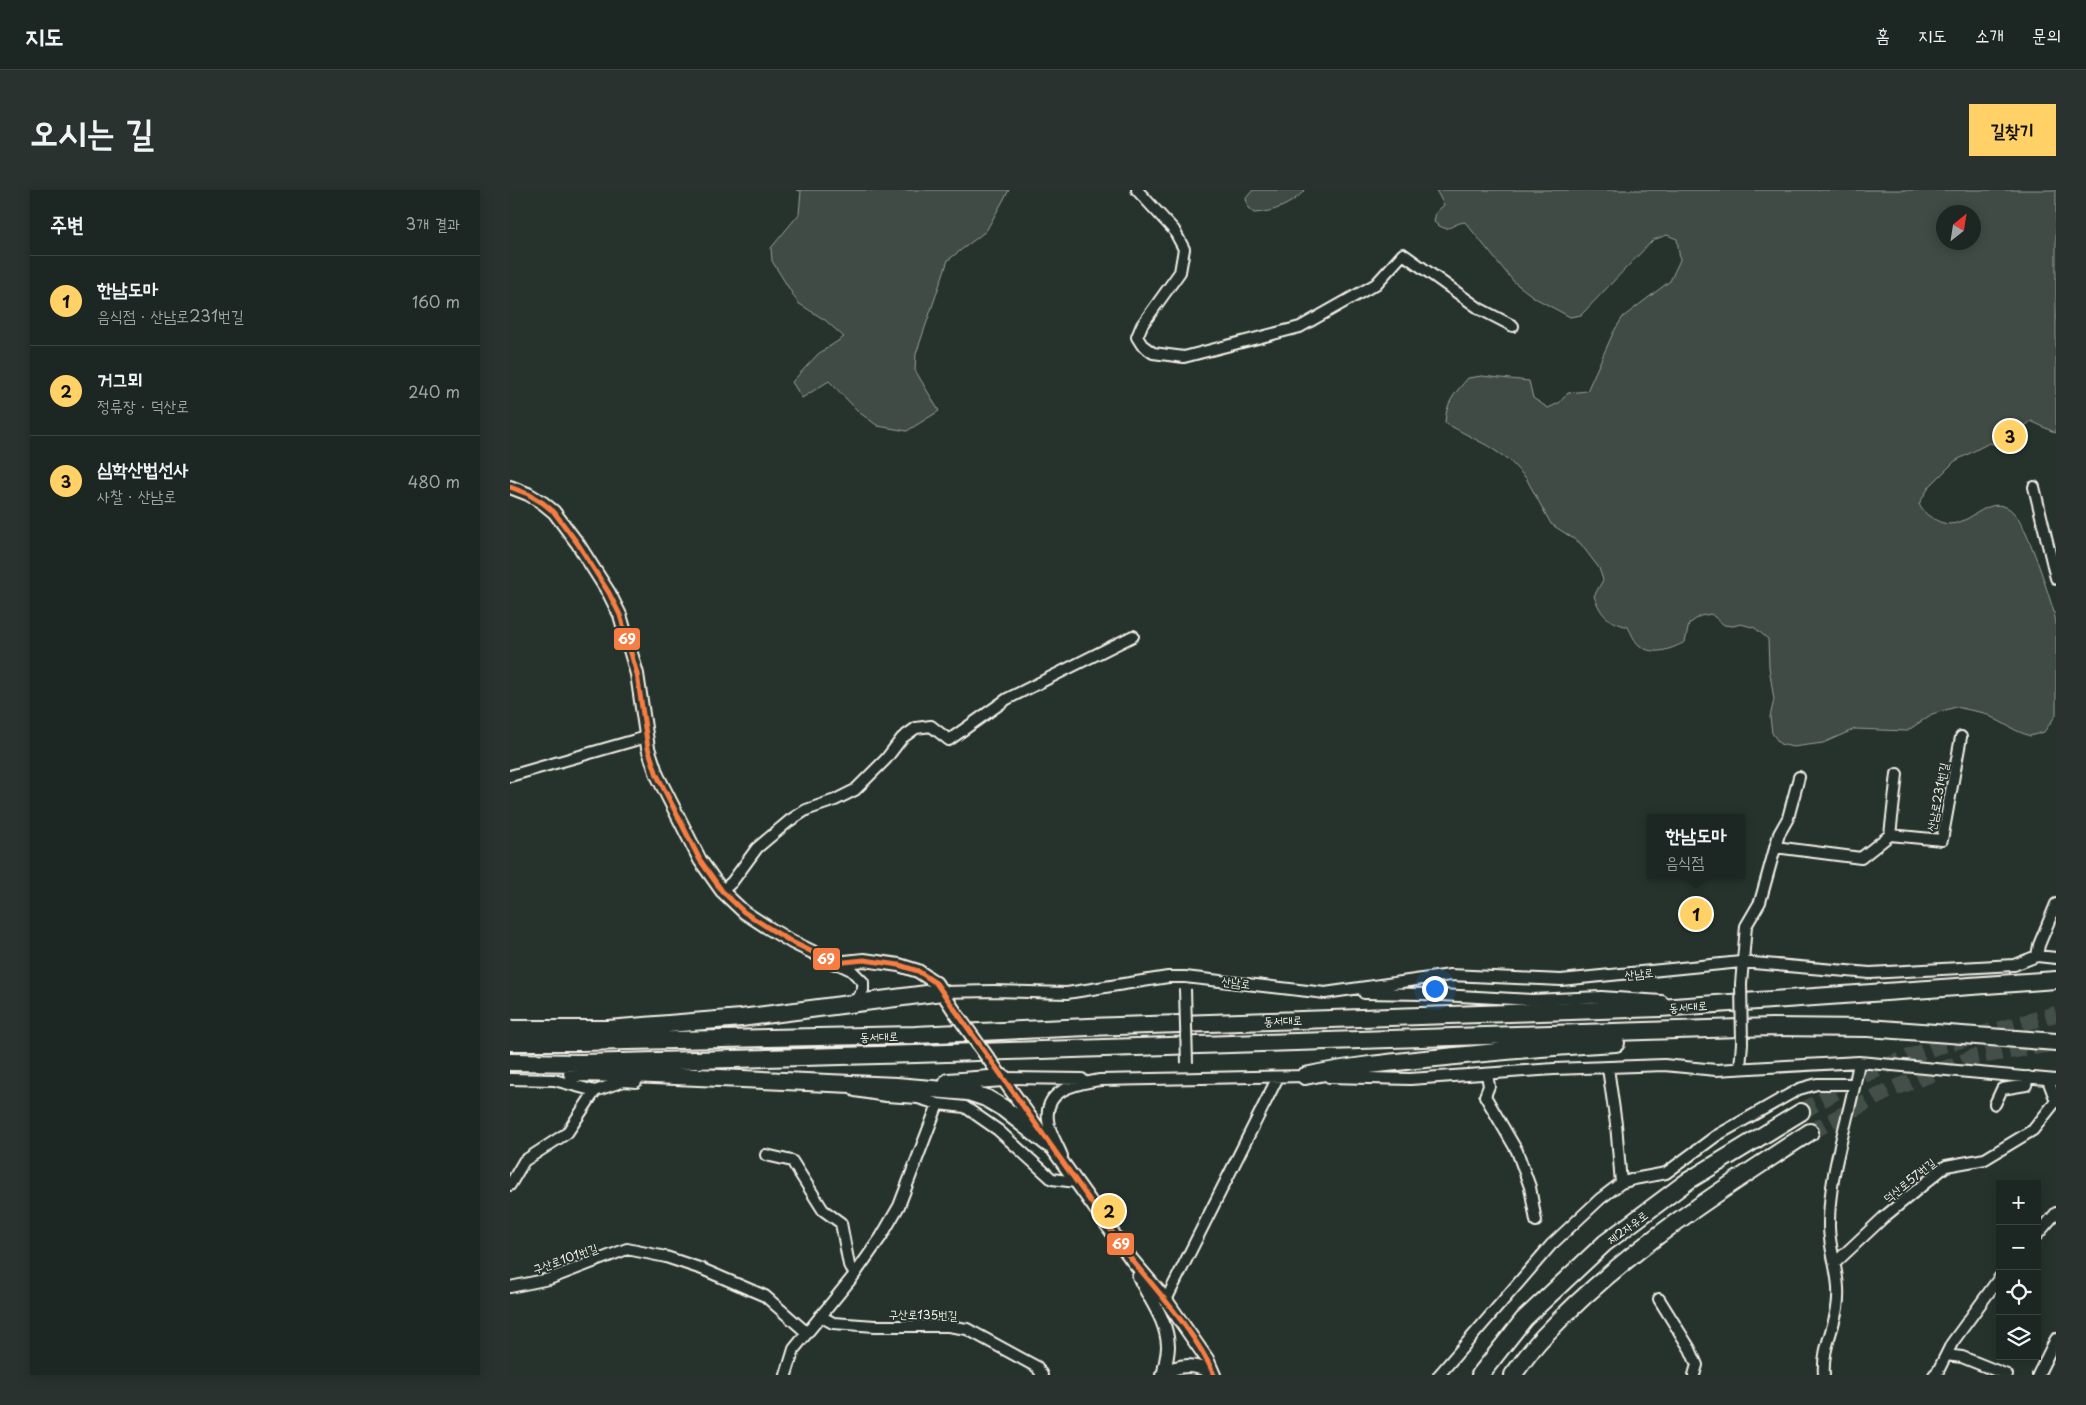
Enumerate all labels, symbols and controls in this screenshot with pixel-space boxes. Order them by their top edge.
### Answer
text: 지도 [25,17,64,53]
text: 홈 [1876,21,1890,48]
text: 지도 [1918,21,1947,48]
text: 소개 [1975,21,2004,48]
text: 문의 [2032,21,2061,48]
text: 오시는 길 [30,104,154,157]
button: 길찾기 [1969,104,2056,156]
north arrow [1936,205,1981,250]
text: 주변 [50,207,84,239]
text: 3개 결과 [406,211,460,235]
text: 한남도마 [97,274,158,302]
text: 1 [62,289,70,313]
text: 160 m [412,289,460,313]
text: 음식점 · 산남로231번길 [97,303,244,327]
text: 거그뫼 [97,364,143,392]
text: 2 [60,379,72,403]
text: 240 m [408,379,460,403]
text: 정류장 · 덕산로 [97,393,189,417]
pin: 3 [1994,417,2026,455]
text: 심학산법선사 [97,454,189,482]
text: 3 [61,469,71,493]
text: 480 m [408,469,460,493]
text: 사찰 · 산남로 [97,483,176,507]
line badge: 69 [613,627,641,651]
text: 69 [618,628,636,649]
street label: 산남로231번길 [1921,761,1953,833]
popup [1647,814,1745,879]
text: 한남도마 [1665,820,1727,848]
text: 음식점 [1665,849,1704,873]
pin: 1 [1680,895,1712,933]
line badge: 69 [812,947,841,971]
text: 69 [817,948,835,969]
street label: 산남로 [1624,963,1654,983]
street label: 산남로 [1221,971,1251,993]
your location [1422,976,1448,1002]
street label: 동서대로 [1668,996,1708,1016]
street label: 동서대로 [1263,1010,1303,1030]
street label: 동서대로 [860,1027,898,1045]
street label: 덕산로57번길 [1879,1153,1939,1207]
map controls [1996,1180,2041,1360]
button: + [1996,1180,2041,1225]
pin: 2 [1093,1192,1125,1230]
street label: 제2자유로 [1603,1206,1651,1248]
button: − [1996,1225,2041,1270]
line badge: 69 [1106,1232,1135,1256]
text: 69 [1112,1233,1130,1254]
street label: 구산로101번길 [530,1238,600,1278]
button: locate [1996,1270,2041,1315]
street label: 구산로135번길 [888,1304,958,1324]
button: layers [1996,1315,2041,1360]

